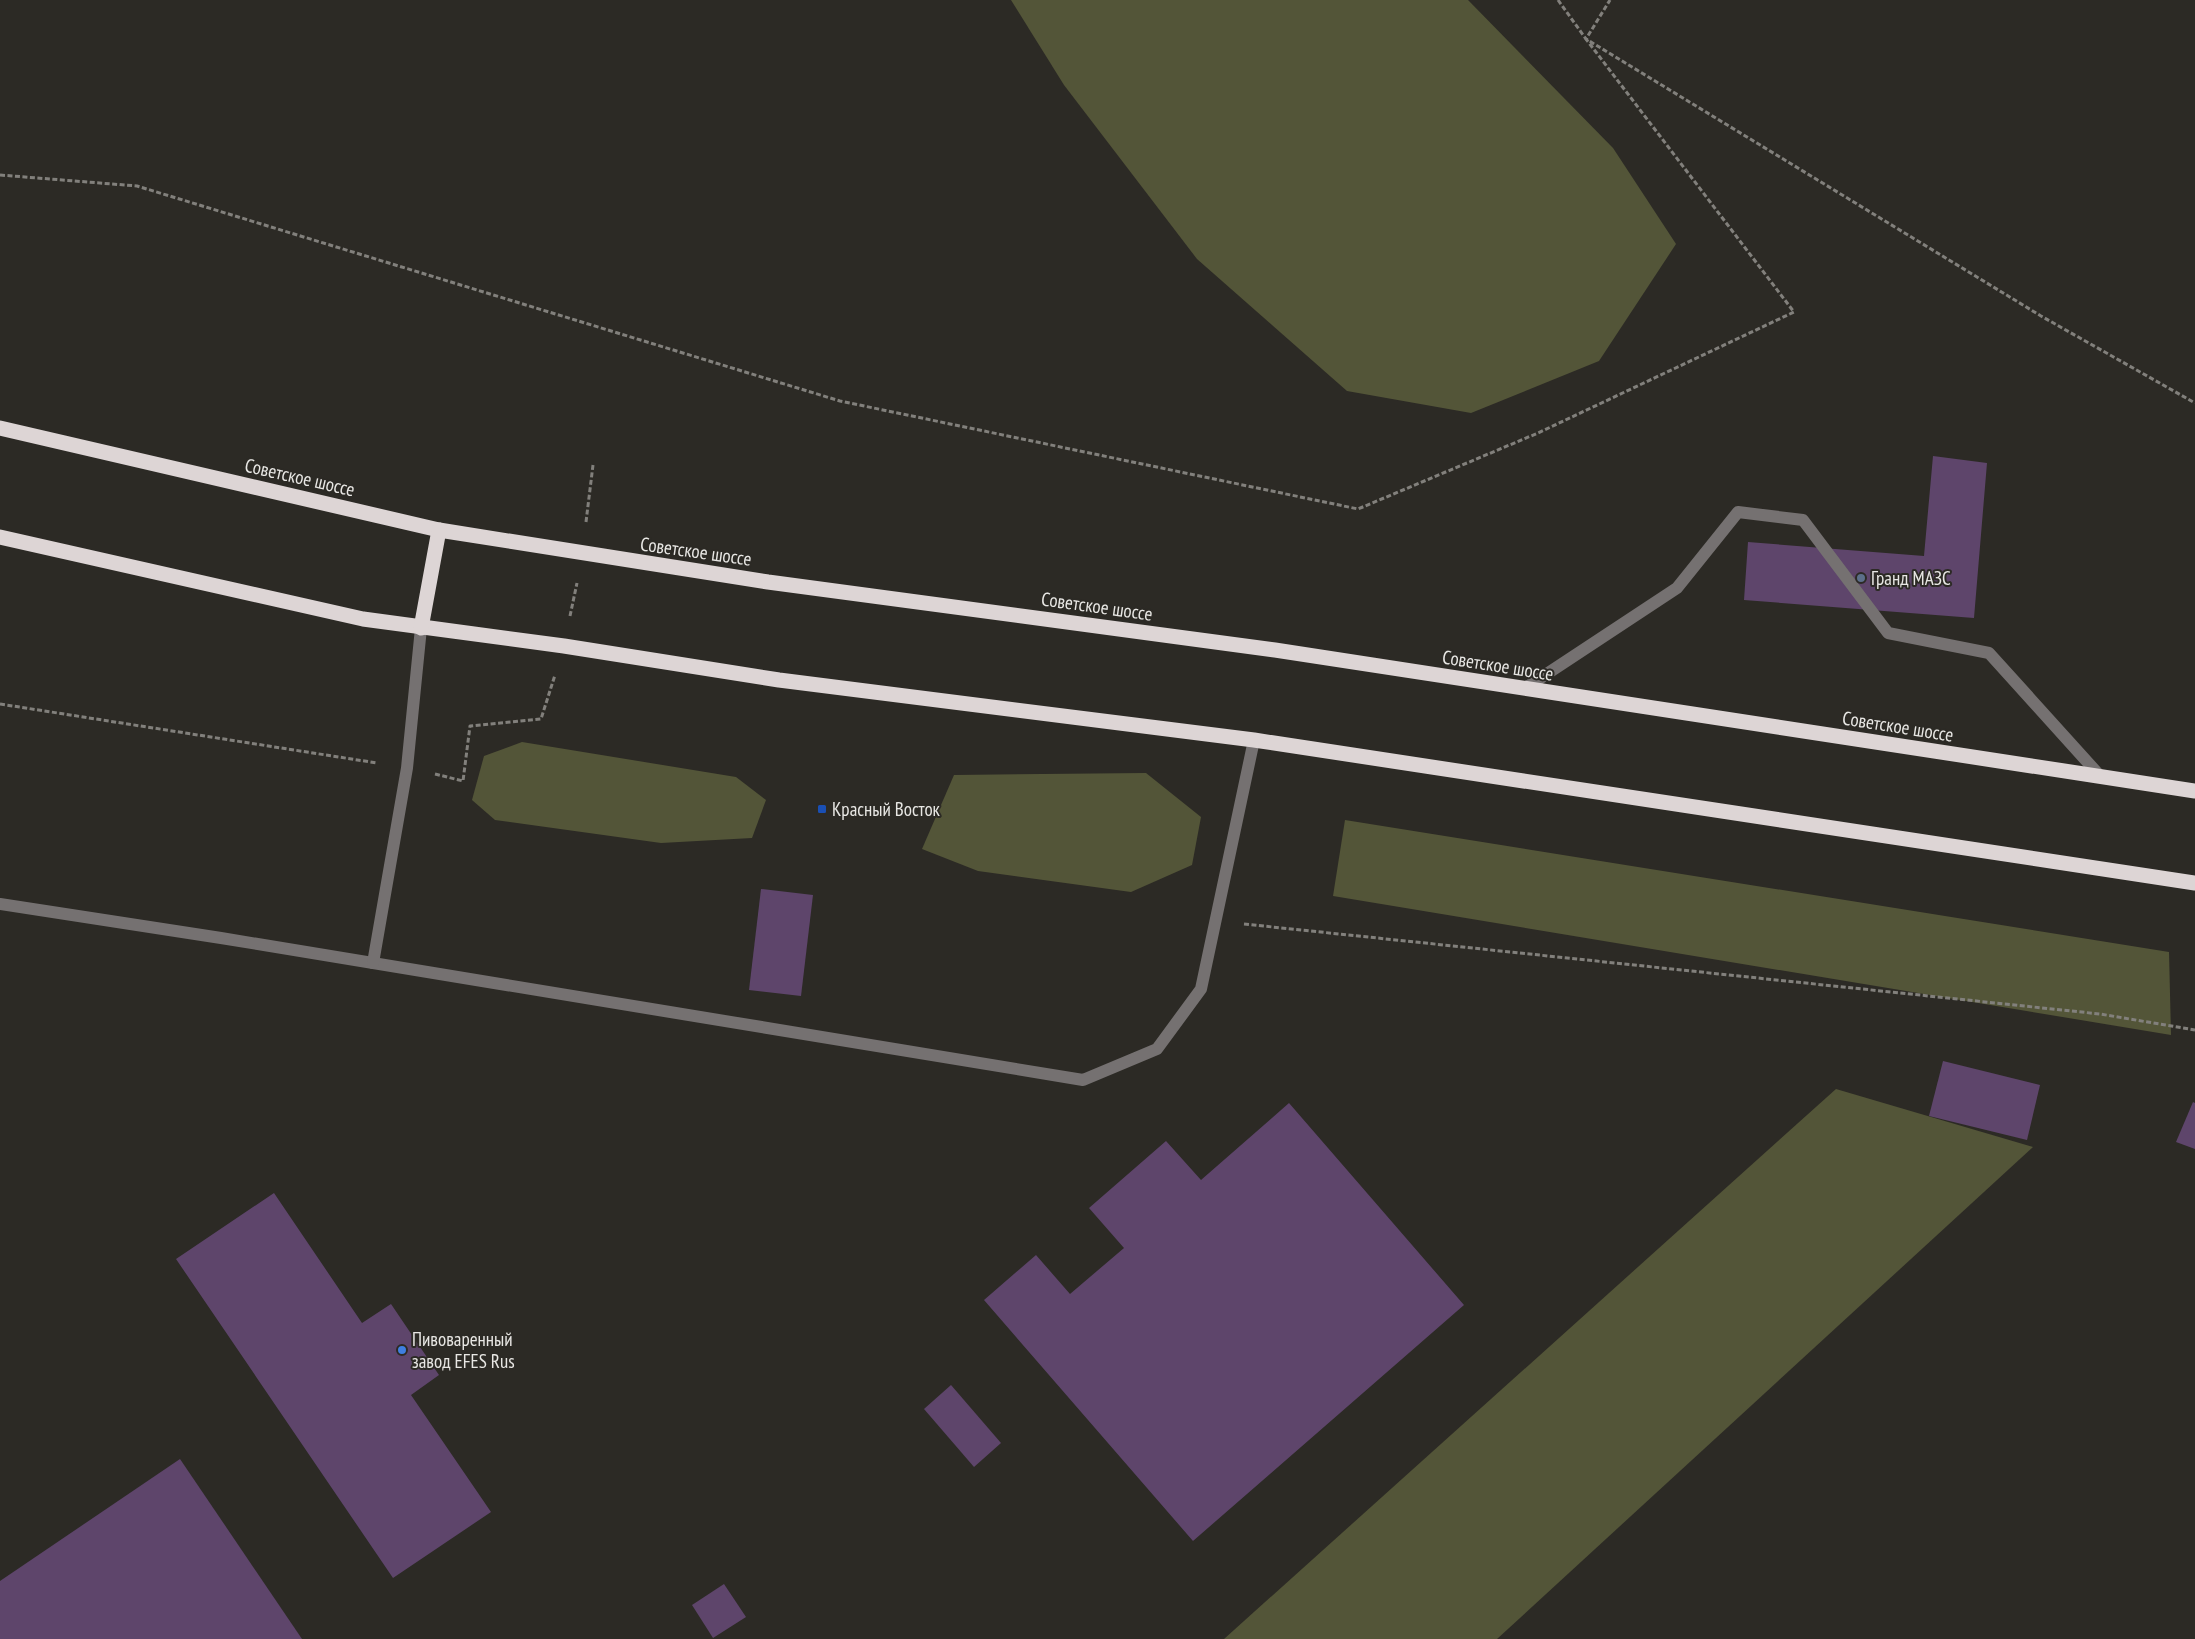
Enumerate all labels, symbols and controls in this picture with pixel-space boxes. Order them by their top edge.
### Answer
street label: Советское шоссе [243,453,357,501]
street label: Советское шоссе [639,531,753,571]
place label: Гранд МАЗС [1871,566,1951,590]
marker: Гранд МАЗС [1855,572,1867,584]
street label: Советское шоссе [1040,586,1154,626]
street label: Советское шоссе [1441,644,1555,686]
street label: Советское шоссе [1841,705,1955,747]
place label: Красный Восток [832,797,941,821]
marker: Красный Восток [816,803,828,815]
place label: Пивоваренный завод EFES Rus [412,1327,515,1373]
marker: Пивоваренный завод EFES Rus [396,1344,408,1356]

